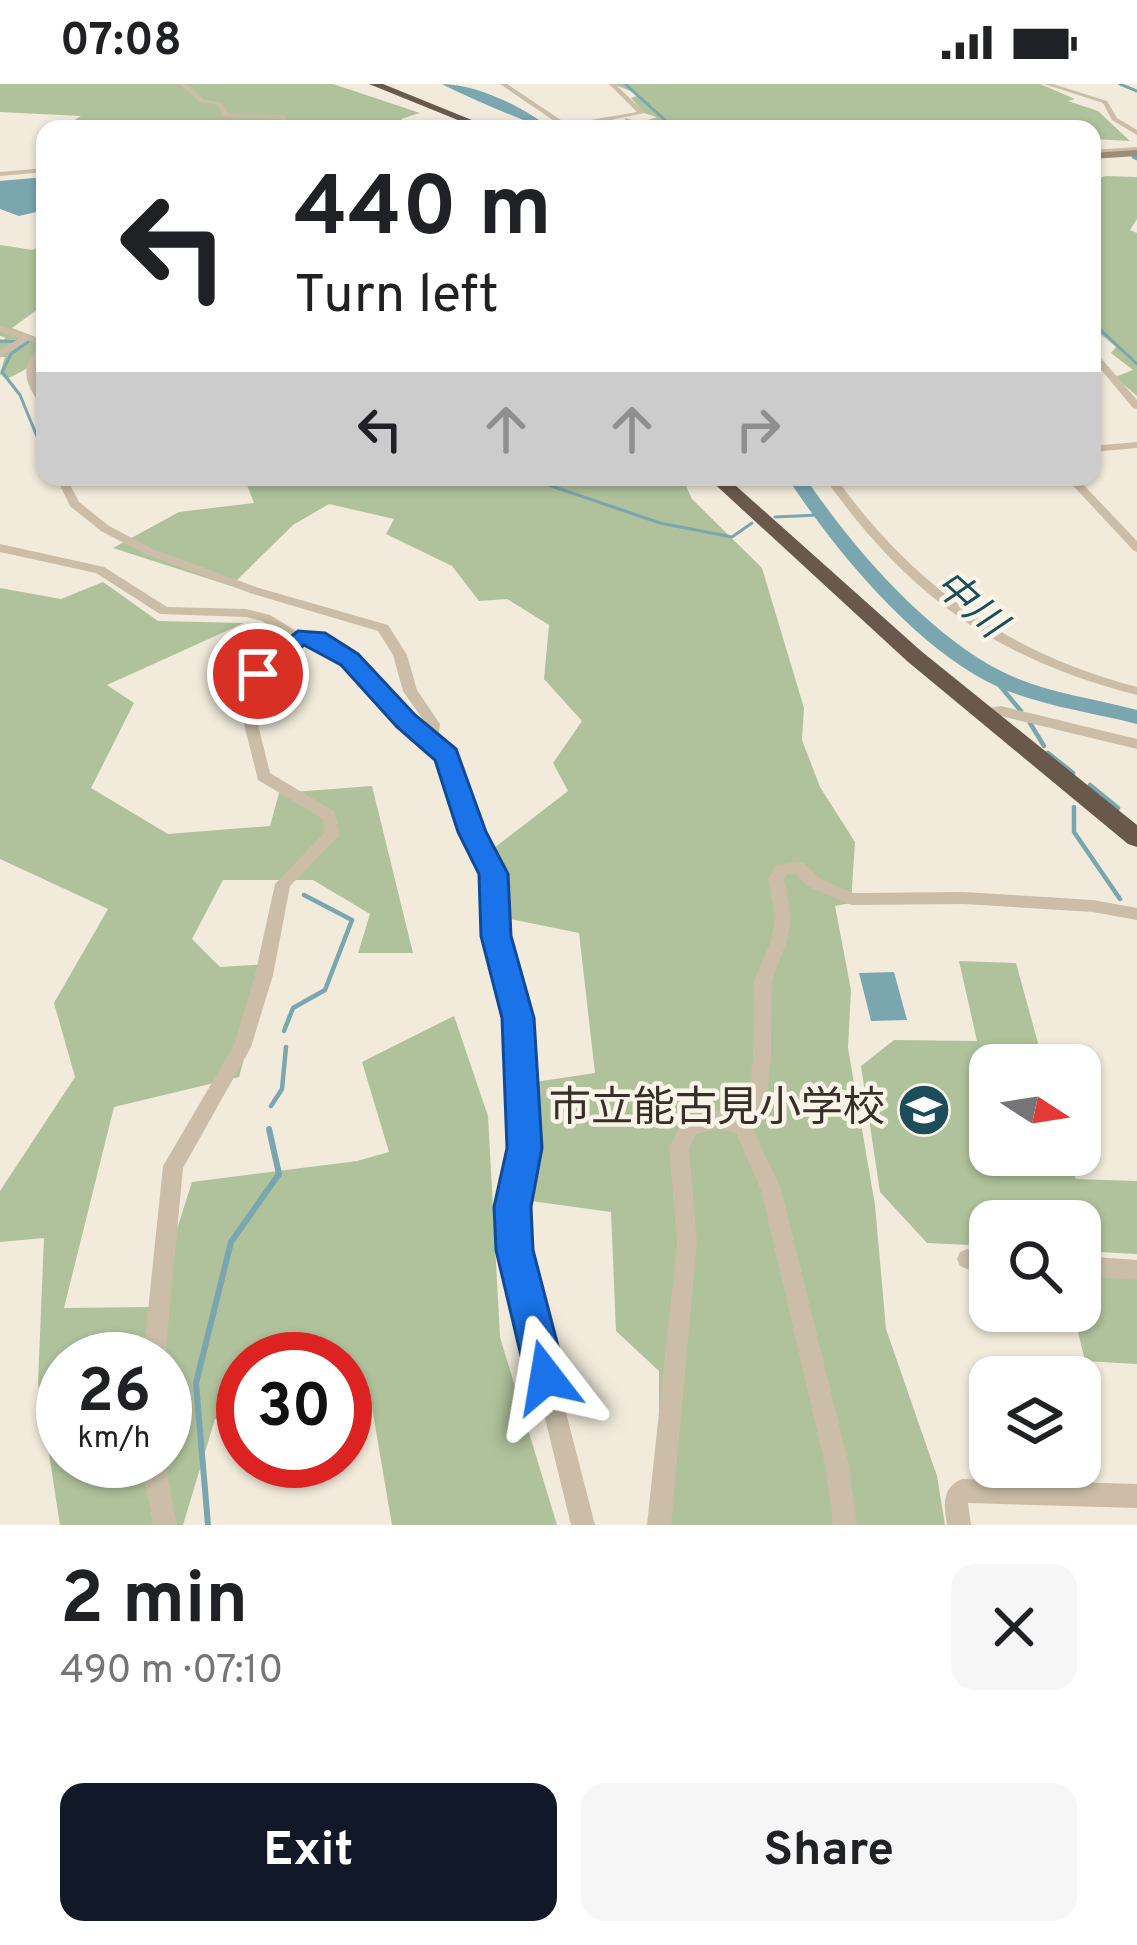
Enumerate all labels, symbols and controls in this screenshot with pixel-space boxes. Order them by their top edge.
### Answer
text: 07:08 [60,14,182,71]
text: 440 m [294,159,552,265]
icon: left [96,168,252,324]
text: Turn left [294,263,499,332]
icon: left [347,396,413,462]
icon: ahead [473,396,539,462]
icon: ahead [599,396,665,462]
icon: right [725,396,791,462]
water label: 中川 [923,562,1016,653]
pin [207,623,309,725]
icon: arrive [225,641,291,707]
north arrow [969,1044,1101,1176]
map controls [969,1044,1101,1488]
school or university icon: 市立能古見小学校 [896,1082,952,1138]
place label: 市立能古見小学校 [549,1084,885,1137]
button: search [969,1200,1101,1332]
position arrow [483,1314,609,1440]
speed limit sign: 30 [216,1332,372,1488]
button: layers [969,1356,1101,1488]
text: 26 [77,1357,151,1433]
text: km/h [78,1421,150,1458]
text: 2 min [60,1557,248,1649]
button: close [951,1564,1077,1690]
text: 490 m · 07:10 [60,1648,283,1697]
button: Exit [60,1783,557,1921]
button: Share [581,1783,1077,1921]

